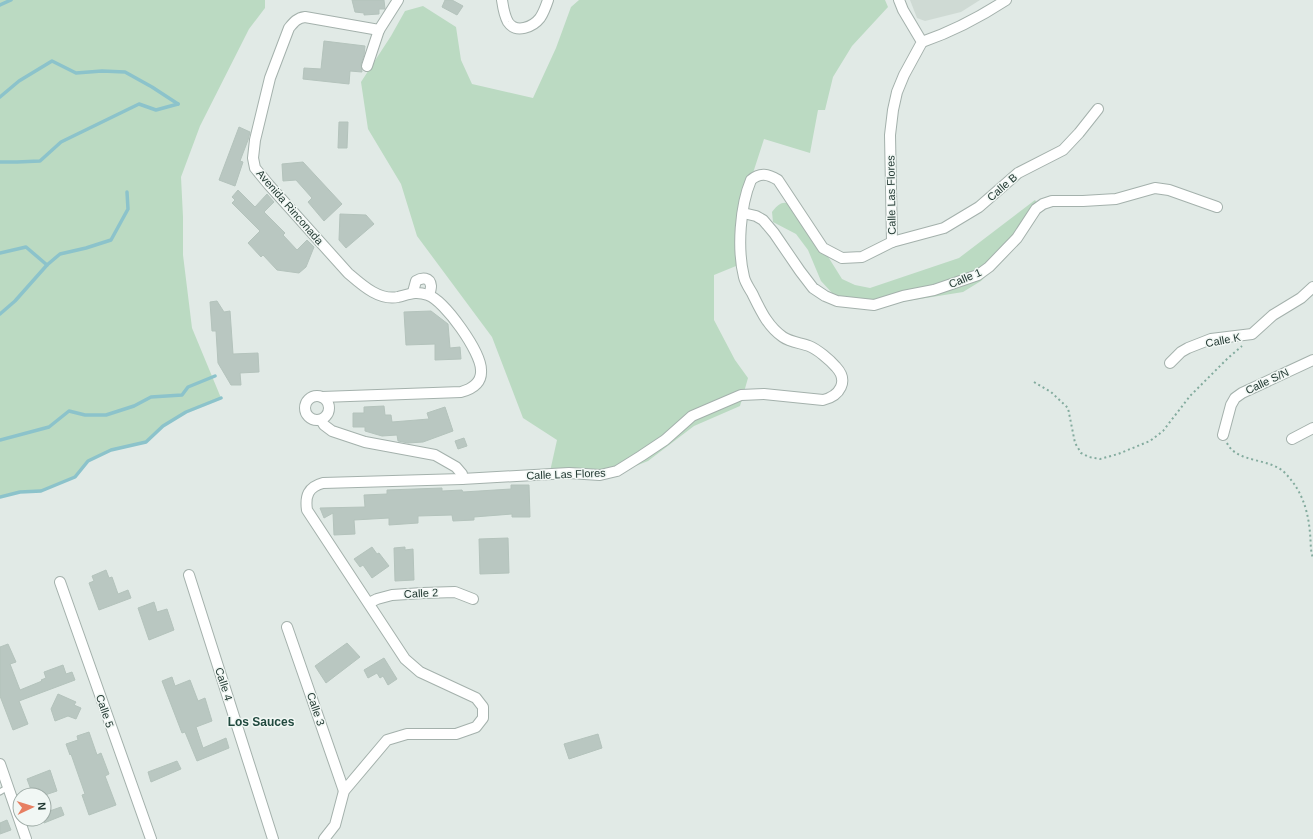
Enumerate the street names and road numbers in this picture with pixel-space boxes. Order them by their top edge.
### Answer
street label: Calle Las Flores [884,155,898,235]
street label: Avenida Rinconada [254,167,326,248]
street label: Calle B [985,171,1019,203]
street label: Calle 1 [947,266,983,290]
street label: Calle K [1204,331,1242,349]
street label: Calle S/N [1243,366,1291,396]
street label: Calle Las Flores [526,467,606,481]
street label: Calle 2 [404,586,438,600]
street label: Calle 4 [213,666,235,702]
street label: Calle 3 [305,691,327,727]
street label: Calle 5 [94,693,116,729]

